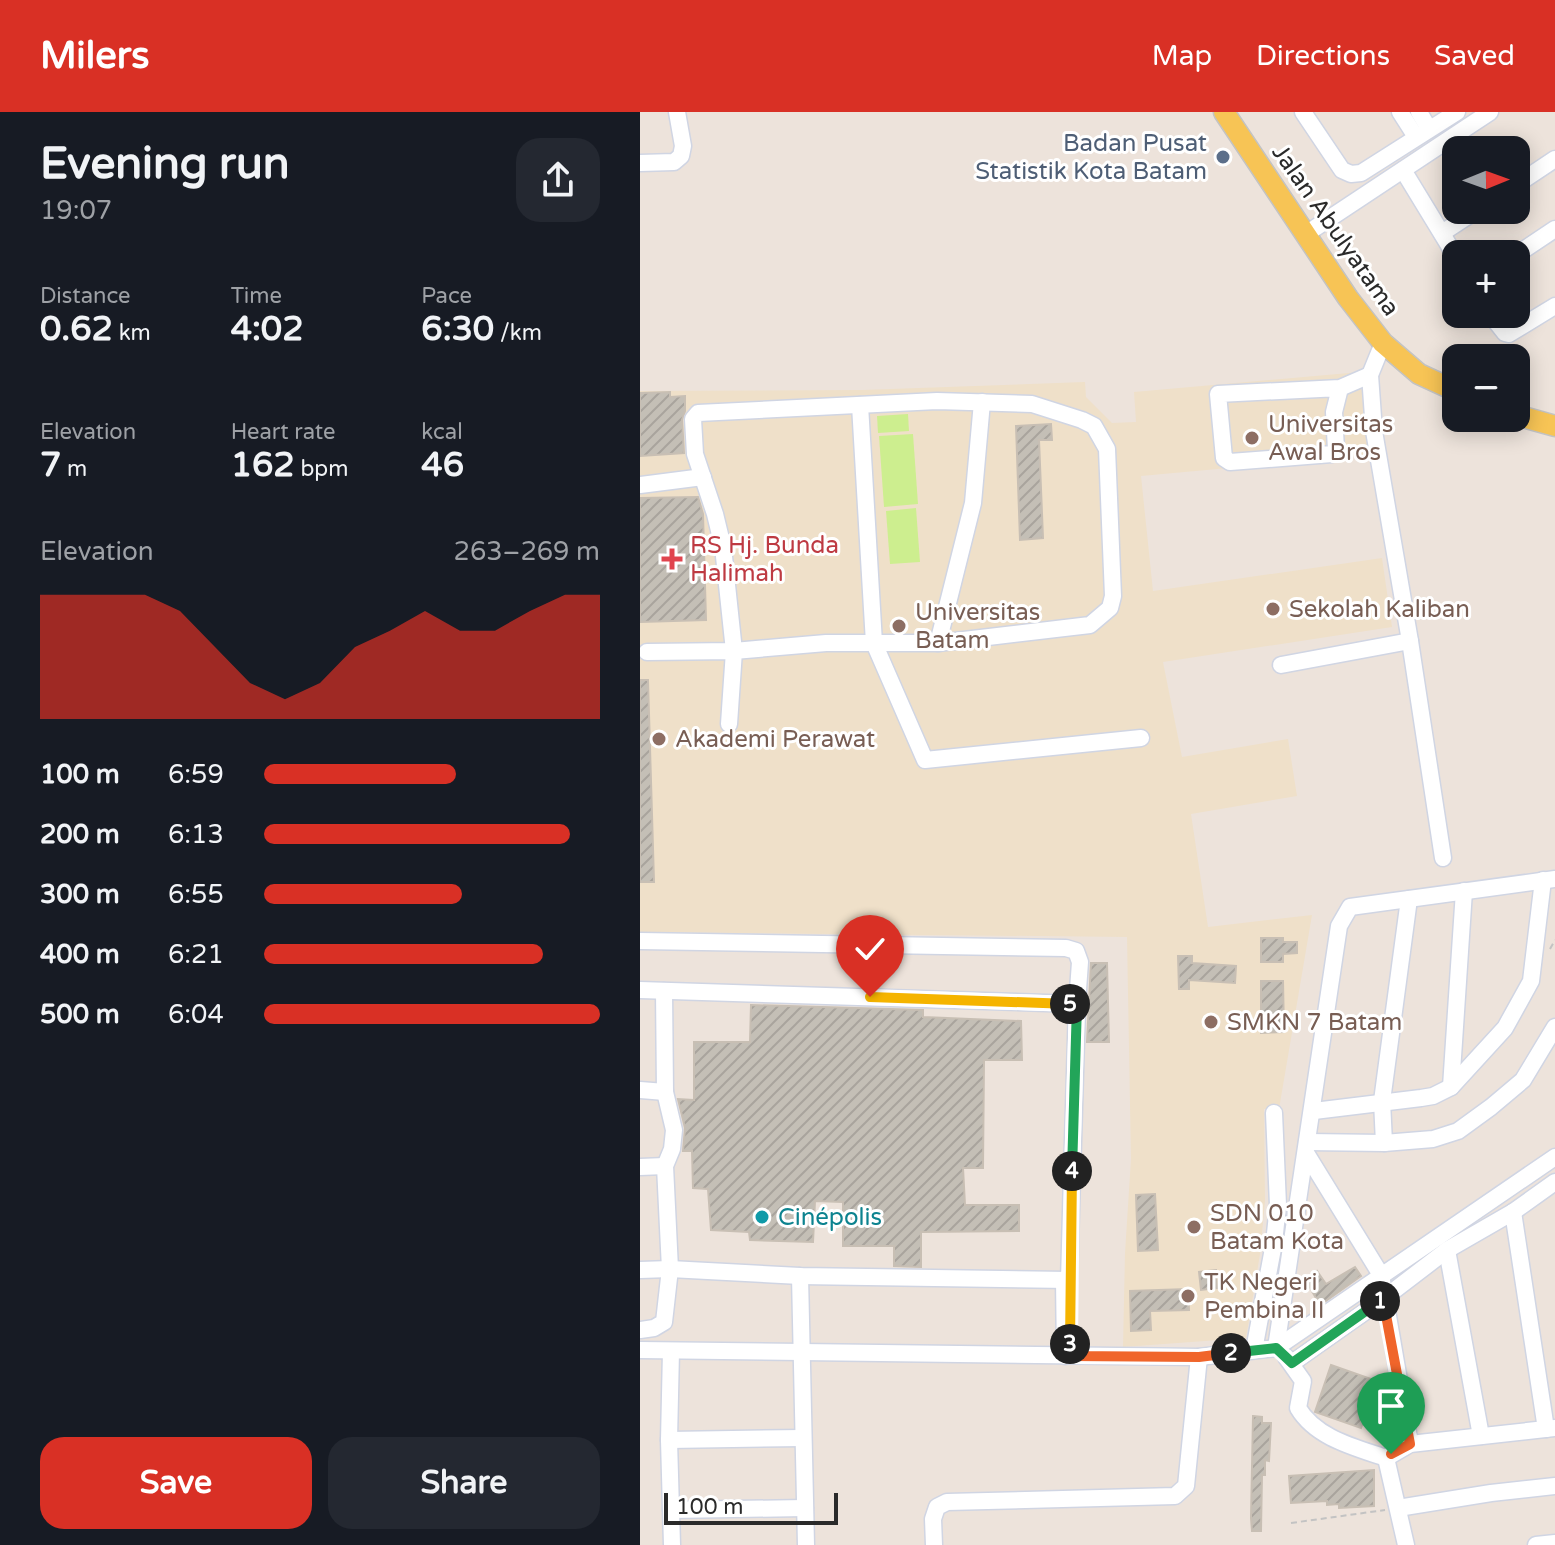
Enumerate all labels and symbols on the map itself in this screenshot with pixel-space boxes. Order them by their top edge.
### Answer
place label: Badan Pusat Statistik Kota Batam [975,129,1207,186]
north arrow [1442,136,1530,224]
street label: Jalan Abulyatama [1266,139,1406,322]
marker: Badan Pusat Statistik Kota Batam [1214,148,1232,166]
place label: Universitas Awal Bros [1268,410,1393,467]
marker: Universitas Awal Bros [1243,429,1261,447]
place label: RS Hj. Bunda Halimah [690,531,839,588]
marker: RS Hj. Bunda Halimah [661,548,683,570]
place label: Sekolah Kaliban [1289,595,1470,624]
place label: Universitas Batam [915,598,1040,655]
marker: Sekolah Kaliban [1264,600,1282,618]
marker: Universitas Batam [890,617,908,635]
place label: Akademi Perawat [675,725,875,754]
marker: Akademi Perawat [650,730,668,748]
pin [836,915,904,997]
pin: 5 [1050,984,1090,1024]
place label: SMKN 7 Batam [1227,1008,1402,1037]
marker: SMKN 7 Batam [1202,1013,1220,1031]
pin: 4 [1052,1151,1092,1191]
place label: SDN 010 Batam Kota [1210,1199,1344,1256]
place label: Cinépolis [778,1203,882,1232]
marker: Cinépolis [753,1208,771,1226]
marker: SDN 010 Batam Kota [1185,1218,1203,1236]
place label: TK Negeri Pembina II [1204,1268,1325,1325]
pin: 1 [1360,1281,1400,1321]
marker: TK Negeri Pembina II [1179,1287,1197,1305]
pin: 3 [1050,1324,1090,1364]
pin: 2 [1211,1333,1251,1373]
pin [1357,1372,1425,1454]
scale bar [664,1489,838,1525]

